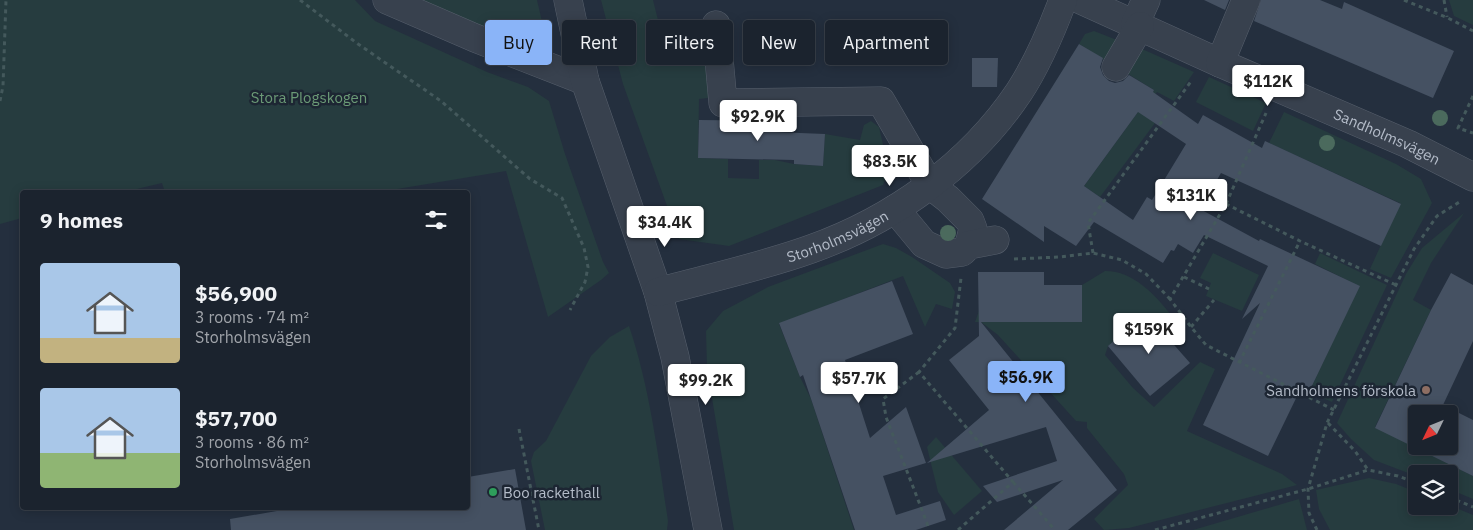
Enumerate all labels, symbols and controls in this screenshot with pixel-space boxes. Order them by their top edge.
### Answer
chip: Buy [485,20,552,65]
chip: Rent [562,20,636,65]
chip: Filters [646,20,733,65]
chip: New [743,20,815,65]
chip: Apartment [825,20,948,65]
pin: $112K [1233,64,1303,107]
text: $112K [1243,71,1293,91]
park label: Stora Plogskogen [251,88,367,107]
pin: $92.9K [717,100,799,142]
street label: Sandholmsvägen [1331,104,1444,168]
text: $92.9K [731,106,785,126]
pin: $83.5K [849,144,931,187]
text: $83.5K [863,151,917,171]
pin: $131K [1156,178,1226,221]
text: $131K [1166,185,1216,205]
text: 9 homes [40,206,123,234]
icon: filters [422,206,450,234]
pin: $34.4K [624,206,706,248]
street label: Storholmsvägen [784,206,891,266]
text: $34.4K [638,212,692,232]
text: $56,900 [195,279,277,307]
icon: home [80,283,140,343]
text: 3 rooms · 74 m² [195,307,309,327]
pin: $159K [1114,312,1184,355]
text: $159K [1124,319,1174,339]
text: Storholmsvägen [195,327,311,347]
pin: $56.9K [985,360,1067,403]
pin: $57.7K [818,362,900,404]
pin: $99.2K [665,364,747,406]
text: $56.9K [999,367,1053,387]
text: $57.7K [832,368,886,388]
text: $99.2K [679,370,733,390]
place label: Sandholmens förskola [1266,381,1416,400]
marker: Sandholmens förskola [1420,384,1432,396]
text: $57,700 [195,404,277,432]
north arrow [1408,405,1458,455]
map controls [1408,405,1458,515]
icon: home [80,408,140,468]
text: 3 rooms · 86 m² [195,432,309,452]
text: Storholmsvägen [195,452,311,472]
button: layers [1408,465,1458,515]
place label: Boo rackethall [503,483,600,502]
marker: Boo rackethall [487,486,499,498]

